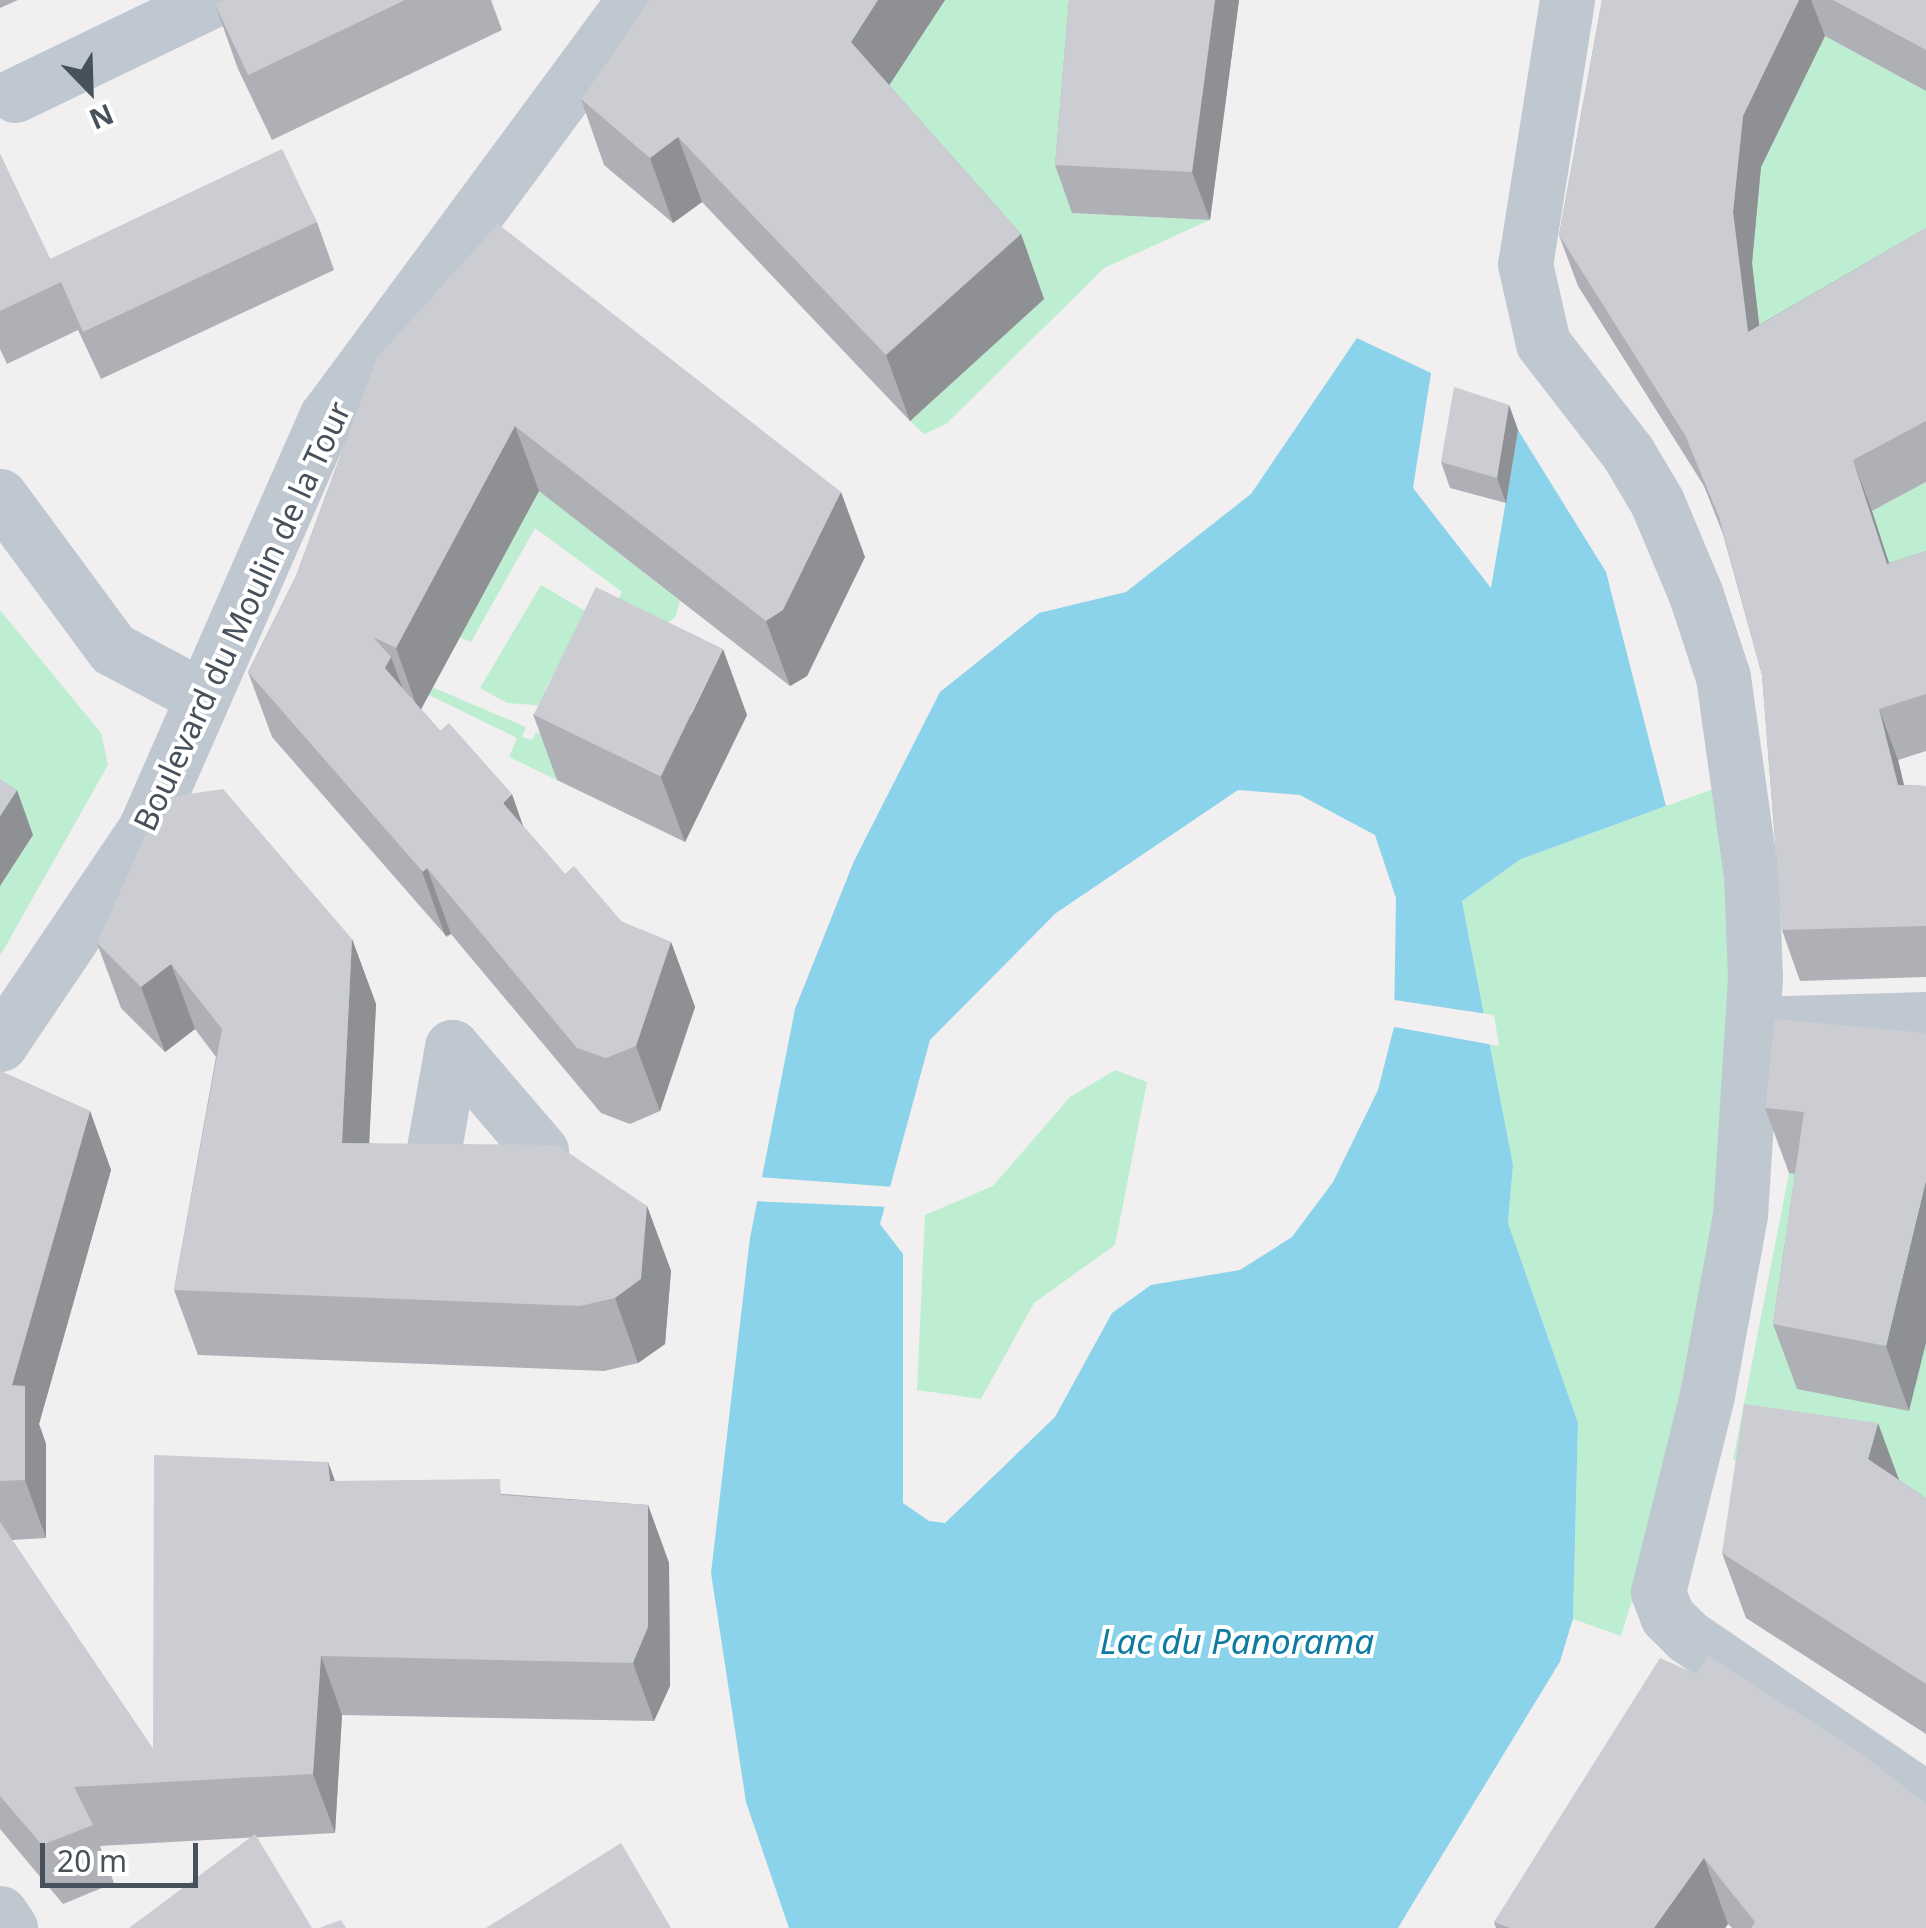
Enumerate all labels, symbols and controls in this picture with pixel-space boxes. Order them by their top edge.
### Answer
north arrow [40,40,140,140]
text: N [84,96,120,140]
street label: Boulevard du Moulin de la Tour [125,395,359,837]
water label: Lac du Panorama [1100,1620,1374,1662]
scale bar [45,1823,202,1885]
text: 20 m [57,1840,127,1881]

